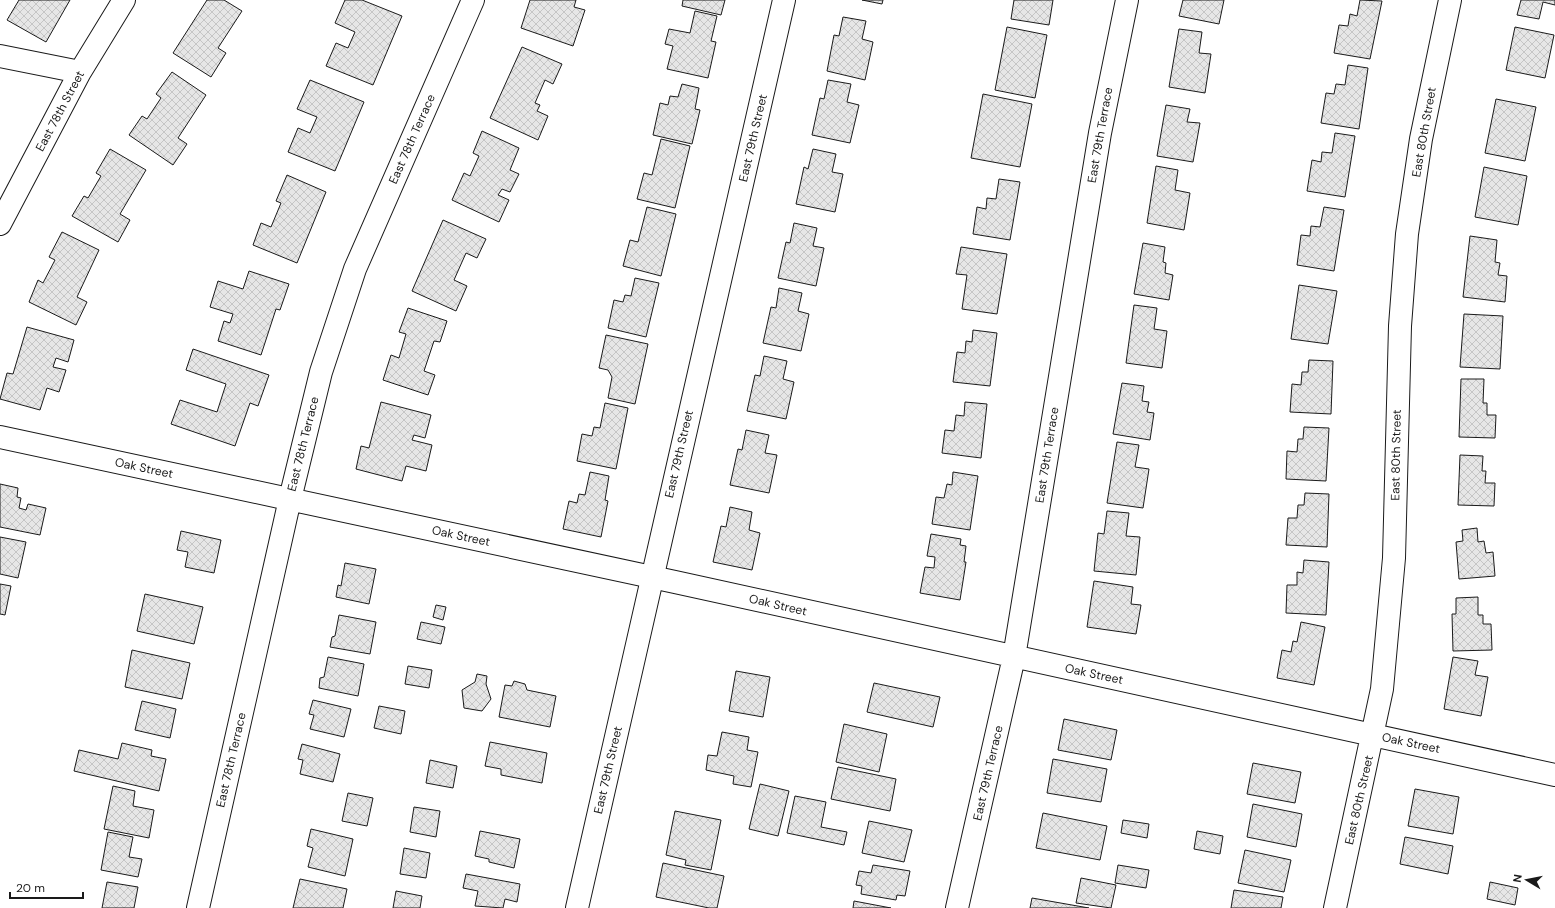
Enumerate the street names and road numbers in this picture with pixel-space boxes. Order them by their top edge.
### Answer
street label: East 78th Street [32,68,88,154]
street label: East 80th Street [1408,85,1440,178]
street label: East 79th Terrace [1084,86,1116,184]
street label: East 78th Terrace [385,91,439,186]
street label: East 79th Street [735,92,771,183]
street label: East 78th Terrace [284,395,323,493]
street label: East 79th Terrace [1032,406,1063,504]
street label: East 79th Street [661,408,697,499]
street label: East 80th Street [1387,409,1405,501]
street label: Oak Street [113,454,175,482]
street label: Oak Street [430,522,492,550]
street label: Oak Street [747,591,809,620]
street label: Oak Street [1063,660,1125,688]
street label: East 78th Terrace [212,711,250,809]
street label: East 79th Street [590,724,626,815]
street label: East 79th Terrace [969,724,1007,822]
street label: Oak Street [1380,729,1442,757]
street label: East 80th Street [1341,753,1377,846]

